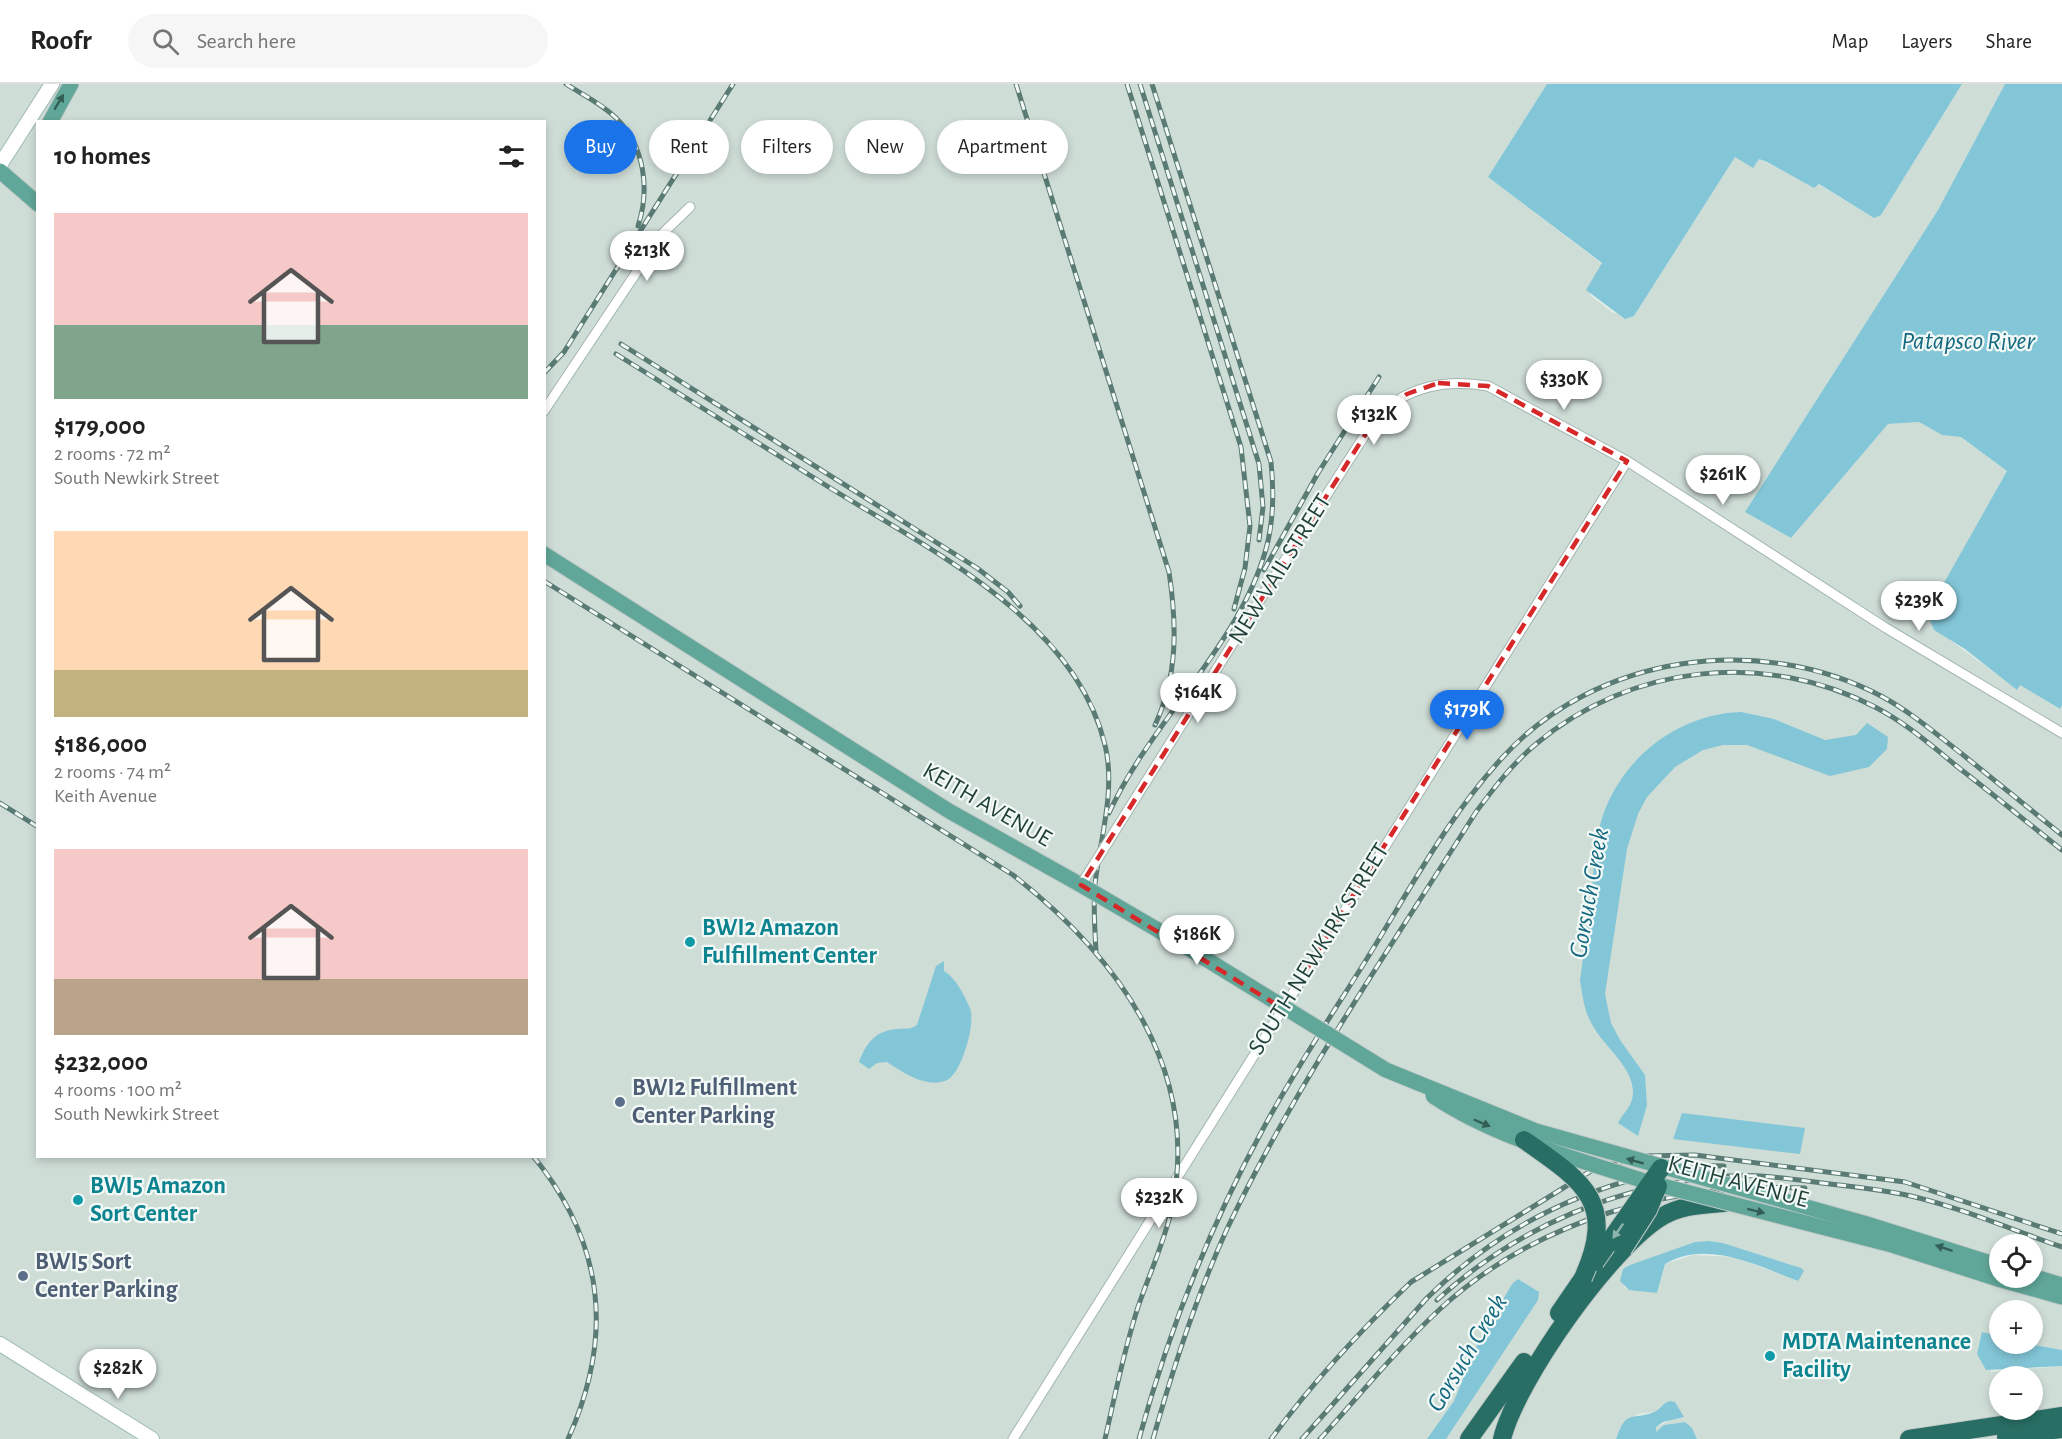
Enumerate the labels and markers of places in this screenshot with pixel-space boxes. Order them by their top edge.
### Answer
pin: $213K [605,231,689,282]
pin: $330K [1522,360,1606,411]
pin: $132K [1332,395,1416,446]
pin: $261K [1681,455,1765,506]
pin: $239K [1877,581,1961,632]
pin: $164K [1156,673,1240,724]
pin: $179K [1425,690,1509,741]
pin: $186K [1155,915,1239,966]
place label: BWI2 Amazon Fulfillment Center [702,916,877,968]
marker: BWI2 Amazon Fulfillment Center [683,935,697,949]
place label: BWI2 Fulfillment Center Parking [632,1076,797,1128]
marker: BWI2 Fulfillment Center Parking [613,1095,627,1109]
place label: BWI5 Amazon Sort Center [90,1174,226,1226]
pin: $232K [1117,1178,1201,1229]
marker: BWI5 Amazon Sort Center [71,1193,85,1207]
place label: BWI5 Sort Center Parking [35,1250,178,1302]
marker: BWI5 Sort Center Parking [16,1269,30,1283]
place label: MDTA Maintenance Facility [1782,1330,1971,1382]
pin: $282K [76,1349,160,1400]
marker: MDTA Maintenance Facility [1763,1349,1777,1363]

